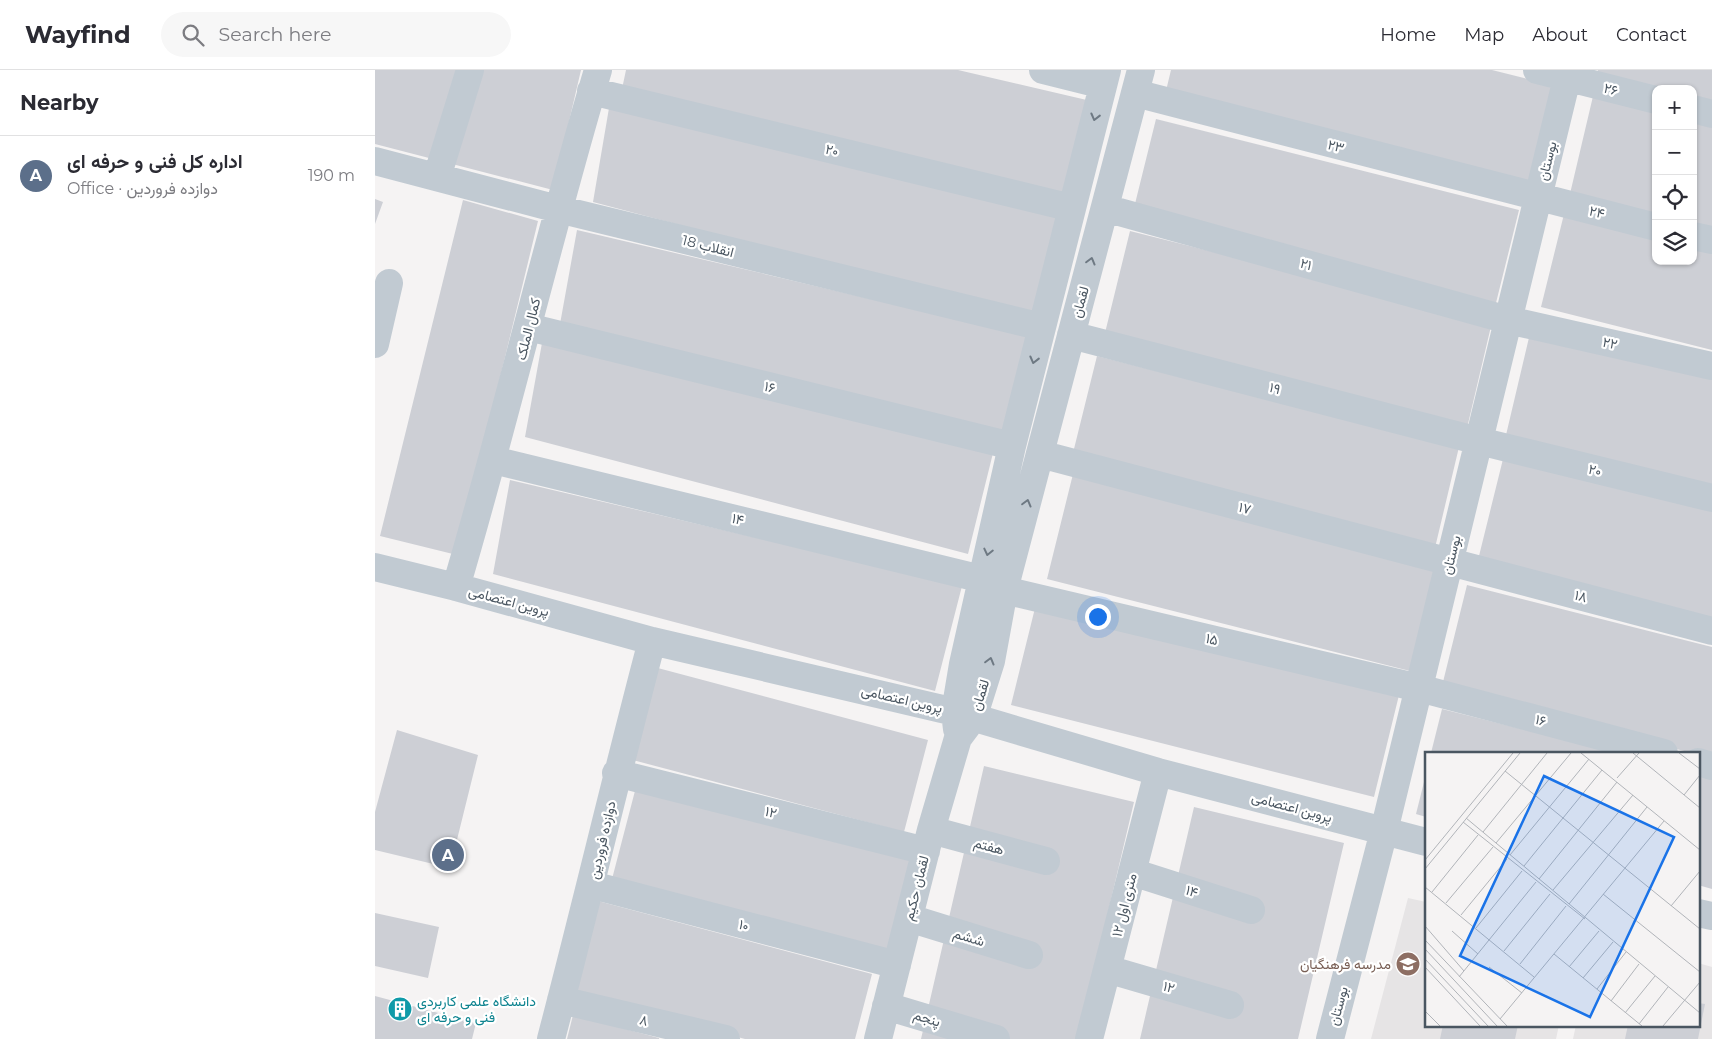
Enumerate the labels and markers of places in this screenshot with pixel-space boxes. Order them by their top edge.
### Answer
pin: A [432,836,464,874]
school or university icon: مدرسه فرهنگیان [1395,951,1421,977]
place label: مدرسه فرهنگیان [1300,955,1391,973]
place label: دانشگاه علمی کاربردی فنی و حرفه ای [417,992,536,1026]
building icon: دانشگاه علمی کاربردی فنی و حرفه ای [387,996,413,1022]

